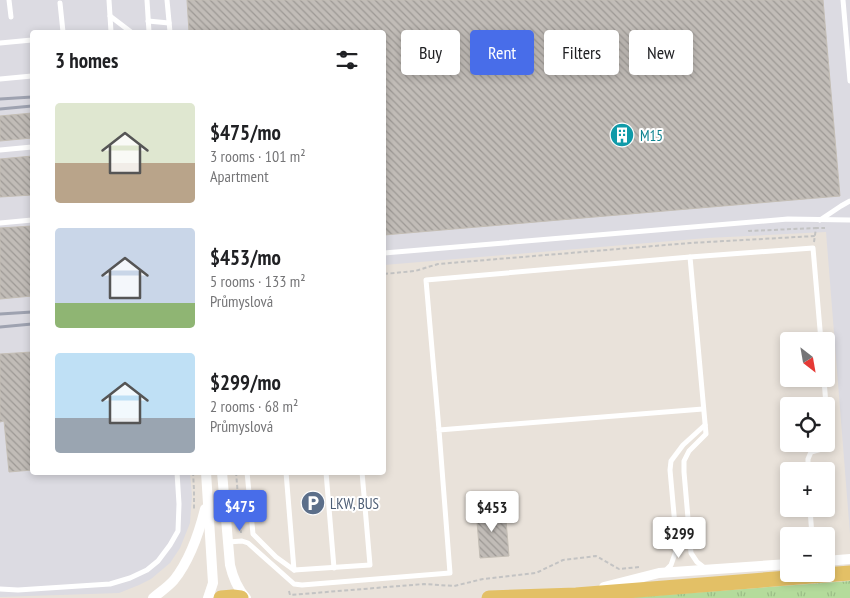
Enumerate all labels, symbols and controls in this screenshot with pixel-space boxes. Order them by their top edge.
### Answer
chip: Buy [401,30,460,75]
chip: Rent [470,30,534,75]
chip: Filters [544,30,619,75]
chip: New [629,30,693,75]
icon: filters [333,46,361,74]
text: 3 homes [55,47,118,74]
text: $475/mo [210,119,281,146]
building icon: M15 [609,122,635,148]
icon: home [95,123,155,183]
place label: M15 [640,126,663,145]
text: 3 rooms · 101 m² [210,146,306,166]
text: Apartment [210,166,269,186]
text: $453/mo [210,244,281,271]
icon: home [95,248,155,308]
text: 5 rooms · 133 m² [210,271,306,291]
text: Průmyslová [210,291,273,311]
north arrow [780,332,835,388]
map controls [780,332,835,582]
text: $299/mo [210,369,281,396]
icon: home [95,373,155,433]
text: 2 rooms · 68 m² [210,396,298,416]
button: locate [780,397,835,452]
text: Průmyslová [210,416,273,436]
button: + [780,462,835,517]
pin: $475 [210,490,270,532]
parking icon: LKW, BUS [300,490,326,516]
pin: $453 [462,490,522,533]
place label: LKW, BUS [330,494,379,513]
text: $475 [225,496,255,516]
text: $453 [477,497,507,517]
pin: $299 [649,516,709,559]
text: $299 [664,523,694,543]
button: − [780,527,835,582]

